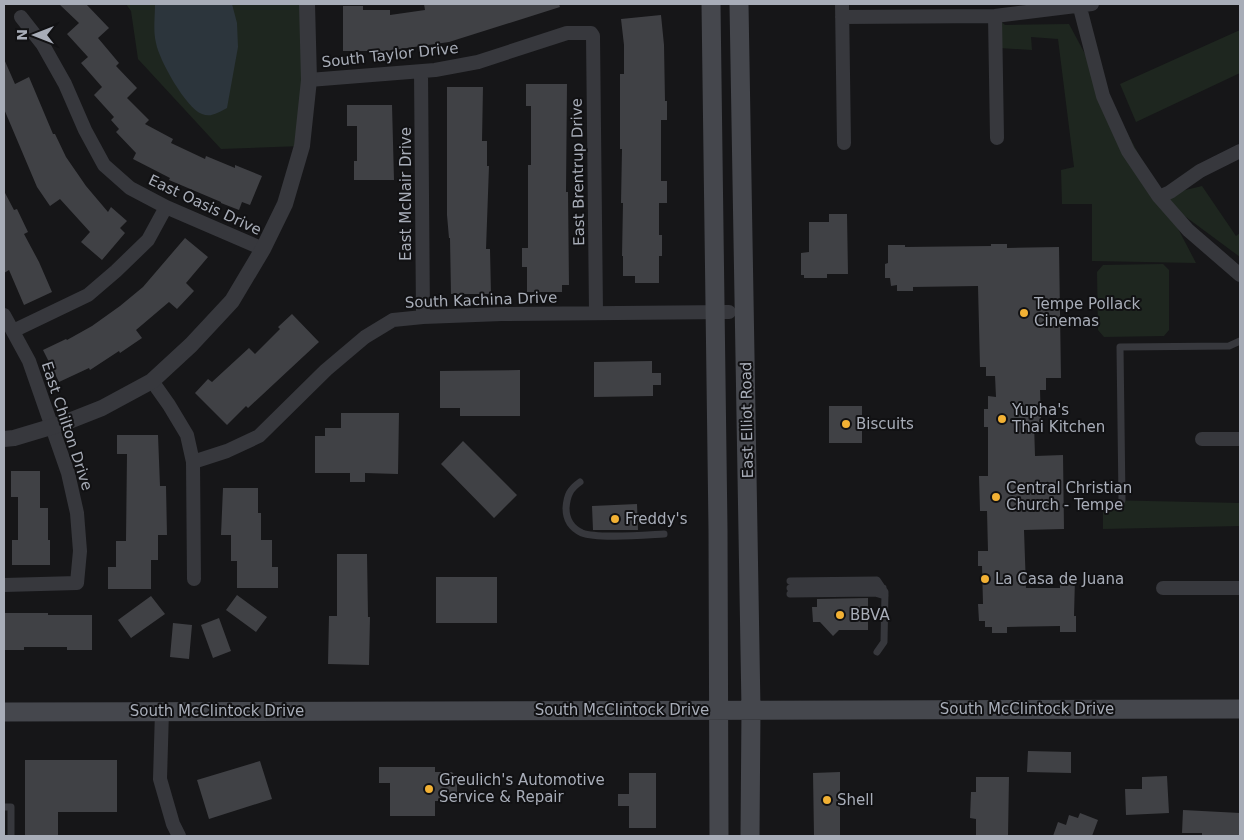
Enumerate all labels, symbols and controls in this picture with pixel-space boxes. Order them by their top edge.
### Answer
north arrow [10,10,60,60]
text: N [14,29,30,41]
street label: South Taylor Drive [321,39,459,71]
street label: East Brentrup Drive [568,98,588,246]
street label: East McNair Drive [397,127,415,261]
street label: East Oasis Drive [146,171,264,239]
street label: South Kachina Drive [404,288,558,312]
place label: Tempe Pollack Cinemas [1033,295,1140,330]
marker: Tempe Pollack Cinemas [1018,307,1030,319]
street label: East Chilton Drive [38,359,96,493]
street label: East Elliot Road [737,362,757,478]
place label: Yupha's Thai Kitchen [1011,401,1105,436]
marker: Yupha's Thai Kitchen [996,413,1008,425]
place label: Biscuits [856,415,914,433]
marker: Biscuits [840,418,852,430]
place label: Central Christian Church - Tempe [1006,479,1132,514]
marker: Central Christian Church - Tempe [990,491,1002,503]
place label: Freddy's [625,510,688,528]
marker: Freddy's [609,513,621,525]
place label: La Casa de Juana [995,570,1124,588]
marker: La Casa de Juana [979,573,991,585]
place label: BBVA [850,606,890,624]
marker: BBVA [834,609,846,621]
street label: South McClintock Drive [940,700,1114,718]
street label: South McClintock Drive [535,701,709,719]
street label: South McClintock Drive [130,702,304,720]
place label: Greulich's Automotive Service & Repair [439,771,605,806]
marker: Greulich's Automotive Service & Repair [423,783,435,795]
place label: Shell [837,791,874,809]
marker: Shell [821,794,833,806]

